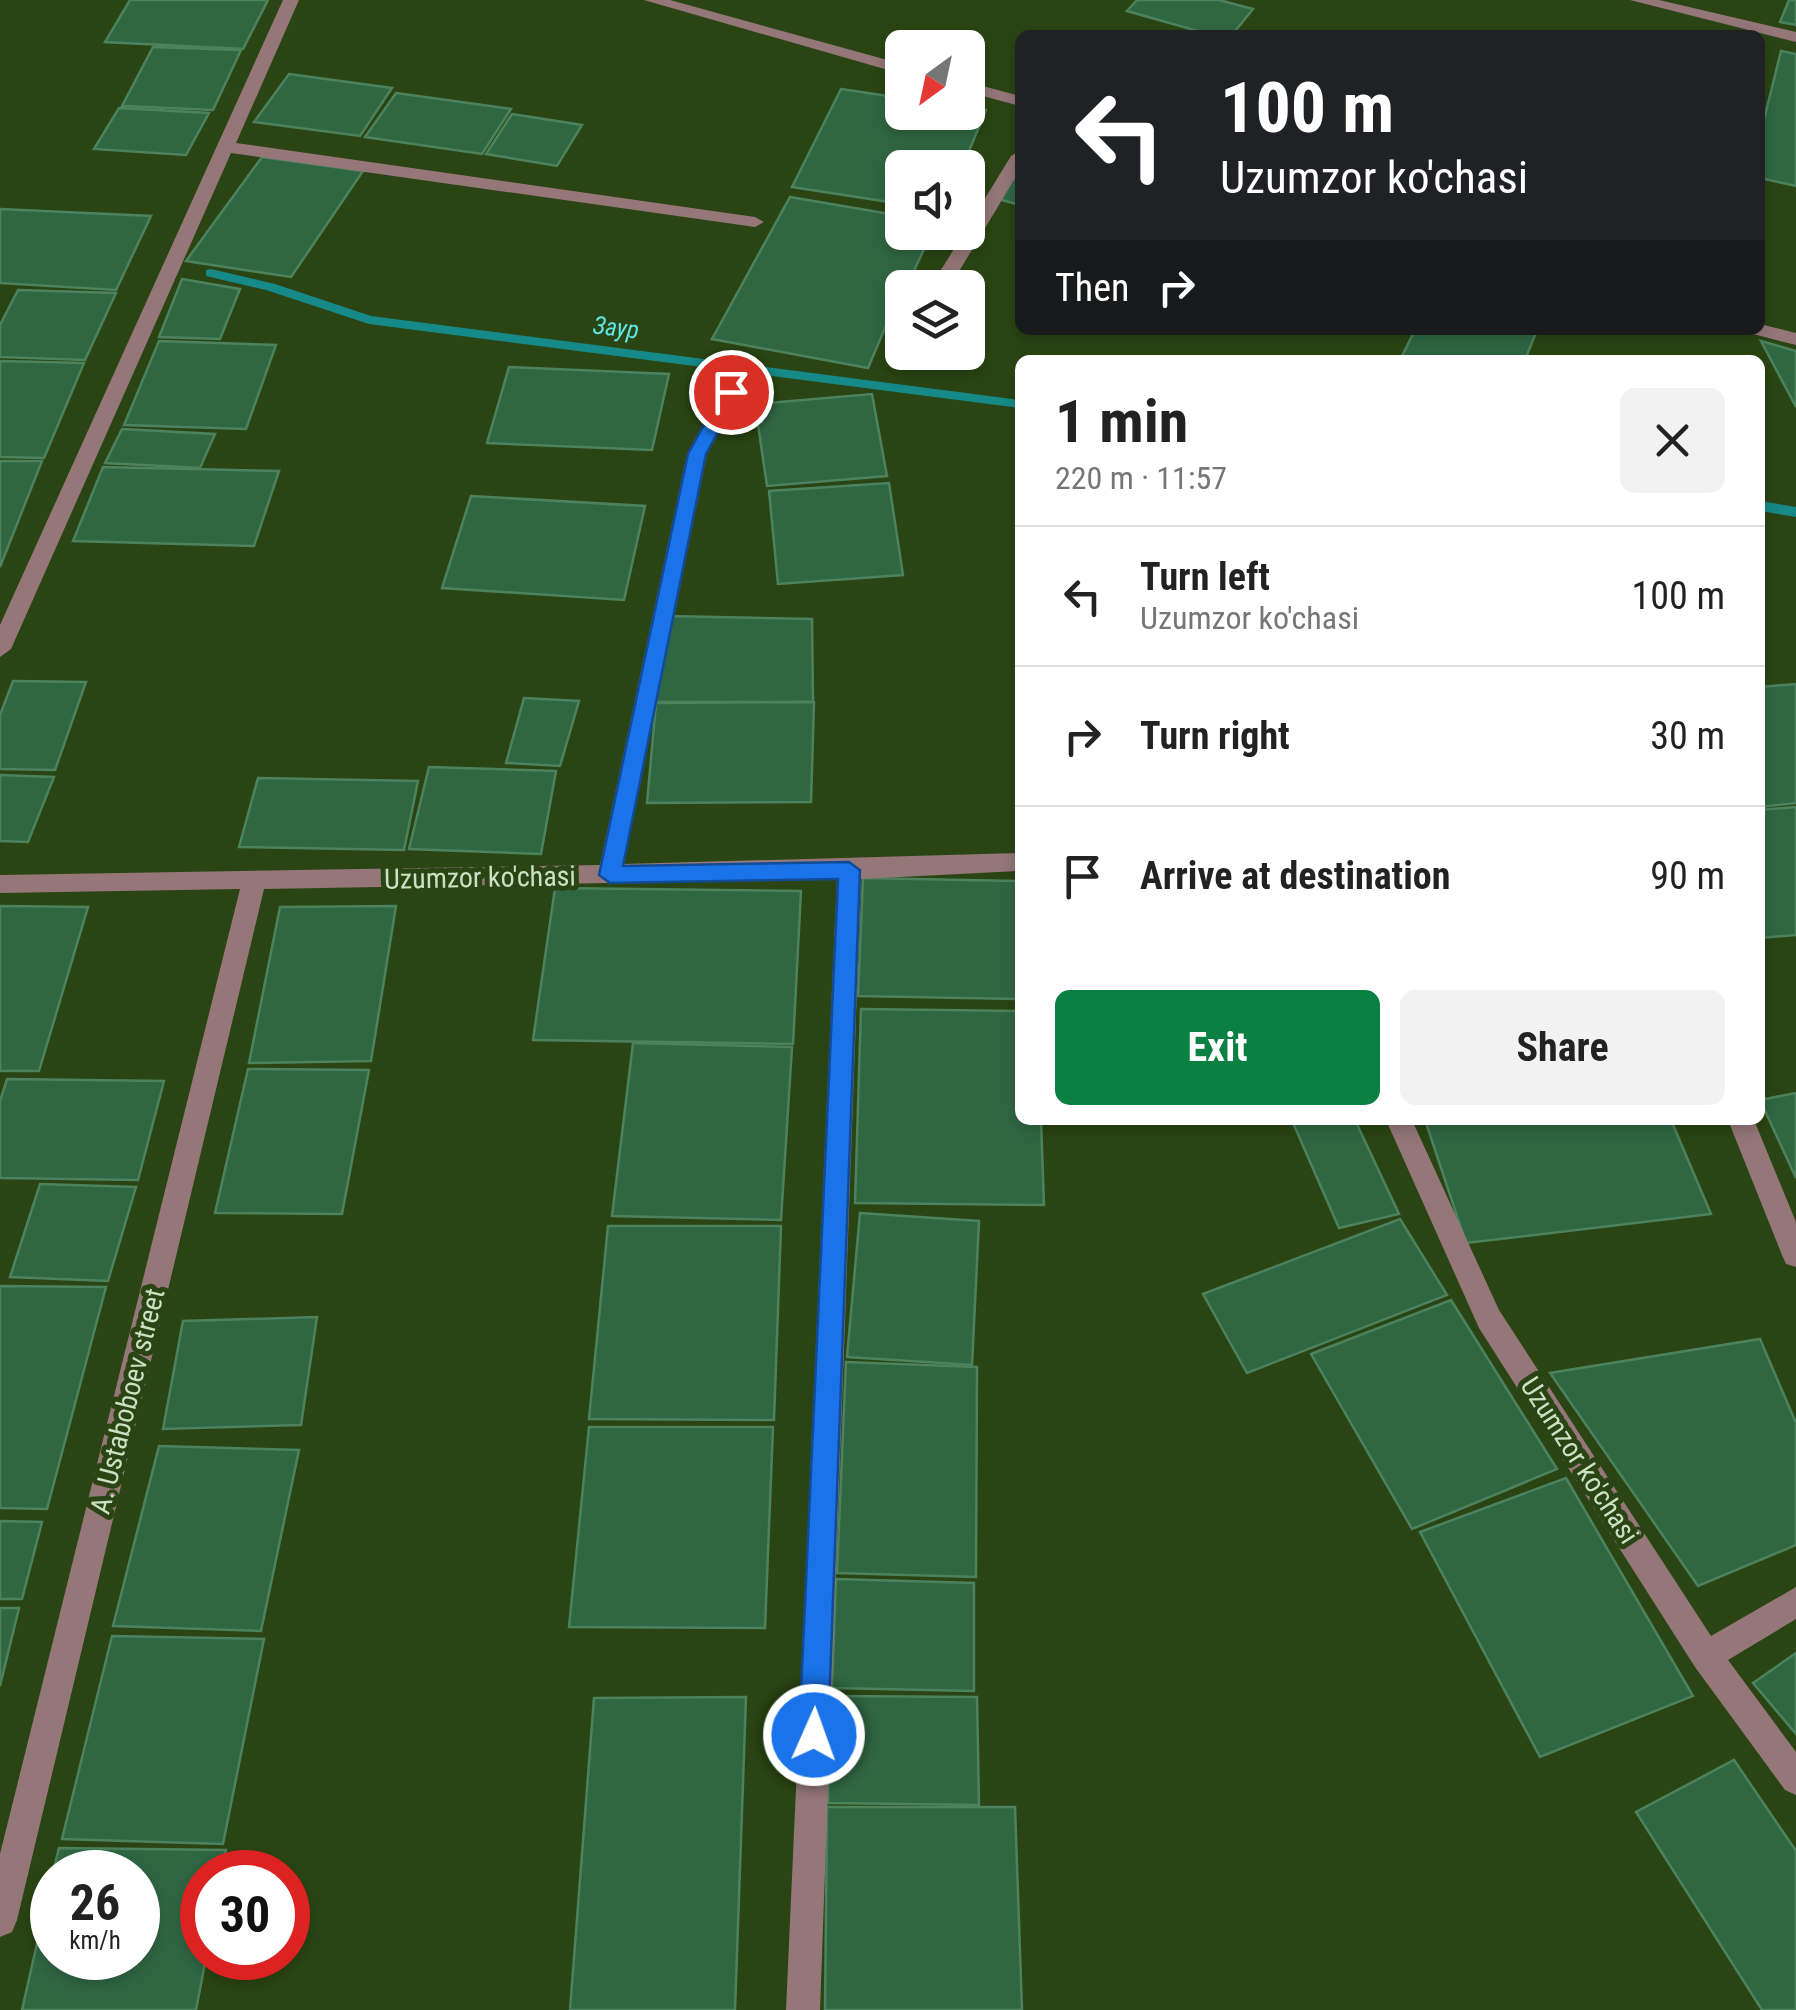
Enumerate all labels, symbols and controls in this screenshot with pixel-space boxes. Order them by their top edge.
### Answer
north arrow [885,30,985,130]
map controls [885,30,985,370]
text: 100 m [1220,67,1394,149]
icon: left [1055,70,1185,200]
button: sound [885,150,985,250]
text: Uzumzor ko'chasi [1220,151,1528,204]
icon: right [1149,260,1204,315]
text: Then [1055,266,1129,310]
button: layers [885,270,985,370]
water label: Заур [591,310,641,345]
pin [689,350,774,435]
icon: arrive [704,365,759,420]
text: 1 min [1055,386,1188,457]
button: close [1620,388,1725,493]
text: 220 m · 11:57 [1055,459,1227,497]
text: Turn left [1140,555,1270,599]
icon: left [1055,569,1110,624]
text: 100 m [1631,574,1725,618]
text: Uzumzor ko'chasi [1140,599,1359,637]
icon: right [1055,709,1110,764]
text: Turn right [1140,714,1290,758]
text: 30 m [1650,714,1725,758]
icon: arrive [1055,849,1110,904]
text: Arrive at destination [1140,854,1450,898]
text: 90 m [1650,854,1725,898]
street label: Uzumzor ko'chasi [384,859,576,896]
button: Exit [1055,990,1380,1105]
button: Share [1400,990,1725,1105]
street label: A. Ustaboboev street [84,1285,171,1517]
street label: Uzumzor ko'chasi [1514,1371,1646,1550]
position arrow [762,1683,866,1787]
speed limit sign: 30 [180,1850,310,1980]
text: 26 [70,1874,120,1932]
text: km/h [69,1926,121,1955]

